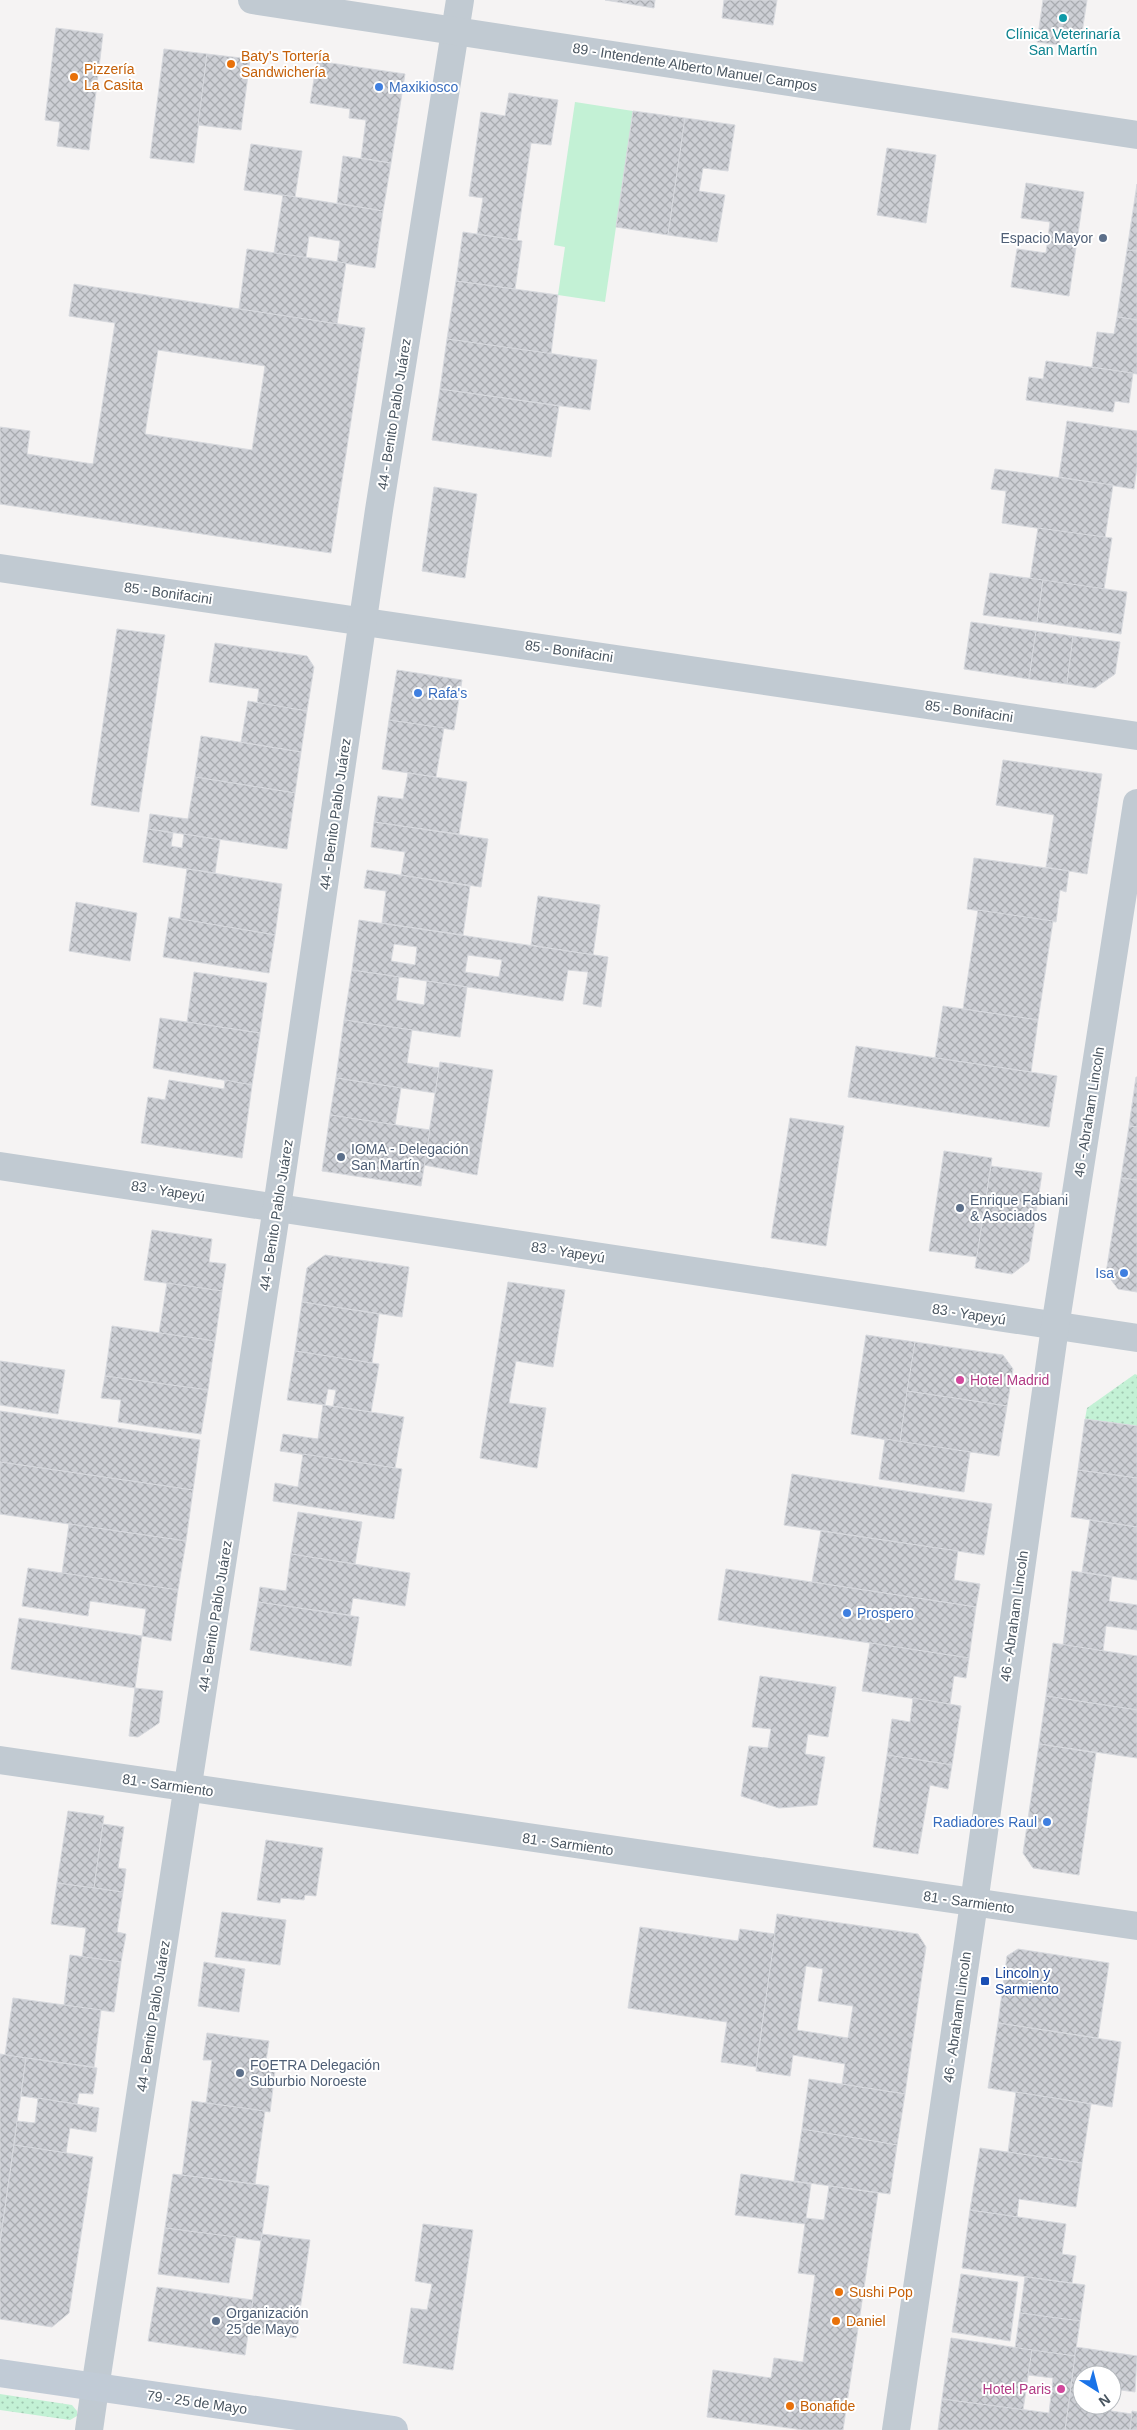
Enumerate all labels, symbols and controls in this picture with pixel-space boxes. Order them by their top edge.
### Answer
marker: Clínica Veterinaría San Martín [1057,12,1069,24]
place label: Clínica Veterinaría San Martín [1006,26,1120,58]
street label: 89 - Intendente Alberto Manuel Campos [572,40,818,94]
place label: Baty's Tortería Sandwichería [241,48,330,80]
marker: Baty's Tortería Sandwichería [225,58,237,70]
place label: Pizzería La Casita [84,61,143,93]
marker: Pizzería La Casita [68,71,80,83]
place label: Maxikiosco [389,79,458,95]
marker: Maxikiosco [373,81,385,93]
place label: Espacio Mayor [1000,230,1093,246]
marker: Espacio Mayor [1097,232,1109,244]
street label: 44 - Benito Pablo Juárez [374,337,414,491]
street label: 85 - Bonifacini [123,579,213,607]
street label: 85 - Bonifacini [524,637,614,665]
place label: Rafa's [428,685,467,701]
marker: Rafa's [412,687,424,699]
street label: 85 - Bonifacini [924,697,1014,725]
street label: 44 - Benito Pablo Juárez [316,737,354,891]
street label: 46 - Abraham Lincoln [1071,1045,1107,1179]
street label: 44 - Benito Pablo Juárez [256,1138,296,1292]
place label: IOMA - Delegación San Martín [351,1141,469,1173]
marker: IOMA - Delegación San Martín [335,1151,347,1163]
street label: 83 - Yapeyú [130,1177,206,1205]
place label: Enrique Fabiani & Asociados [970,1192,1068,1224]
marker: Enrique Fabiani & Asociados [954,1202,966,1214]
street label: 83 - Yapeyú [530,1238,606,1266]
place label: Isa [1095,1265,1114,1281]
marker: Isa [1118,1267,1130,1279]
street label: 83 - Yapeyú [931,1300,1007,1328]
place label: Hotel Madrid [970,1372,1049,1388]
marker: Hotel Madrid [954,1374,966,1386]
street label: 44 - Benito Pablo Juárez [195,1539,235,1693]
street label: 46 - Abraham Lincoln [997,1549,1031,1683]
place label: Prospero [857,1605,914,1621]
marker: Prospero [841,1607,853,1619]
street label: 81 - Sarmiento [121,1771,215,1799]
place label: Radiadores Raul [933,1814,1037,1830]
marker: Radiadores Raul [1041,1816,1053,1828]
street label: 81 - Sarmiento [521,1830,615,1858]
street label: 81 - Sarmiento [922,1888,1016,1916]
street label: 44 - Benito Pablo Juárez [133,1939,173,2093]
street label: 46 - Abraham Lincoln [940,1950,974,2084]
place label: Lincoln y Sarmiento [995,1965,1059,1997]
marker: Lincoln y Sarmiento [979,1975,991,1987]
place label: FOETRA Delegación Suburbio Noroeste [250,2057,380,2089]
marker: FOETRA Delegación Suburbio Noroeste [234,2067,246,2079]
place label: Sushi Pop [849,2284,913,2300]
marker: Sushi Pop [833,2286,845,2298]
place label: Organización 25 de Mayo [226,2305,309,2337]
place label: Daniel [846,2313,886,2329]
marker: Organización 25 de Mayo [210,2315,222,2327]
marker: Daniel [830,2315,842,2327]
north arrow [1072,2365,1122,2415]
place label: Hotel Paris [983,2381,1051,2397]
marker: Hotel Paris [1055,2383,1067,2395]
street label: 79 - 25 de Mayo [146,2387,248,2417]
text: N [1096,2391,1113,2410]
place label: Bonafide [800,2398,855,2414]
marker: Bonafide [784,2400,796,2412]

